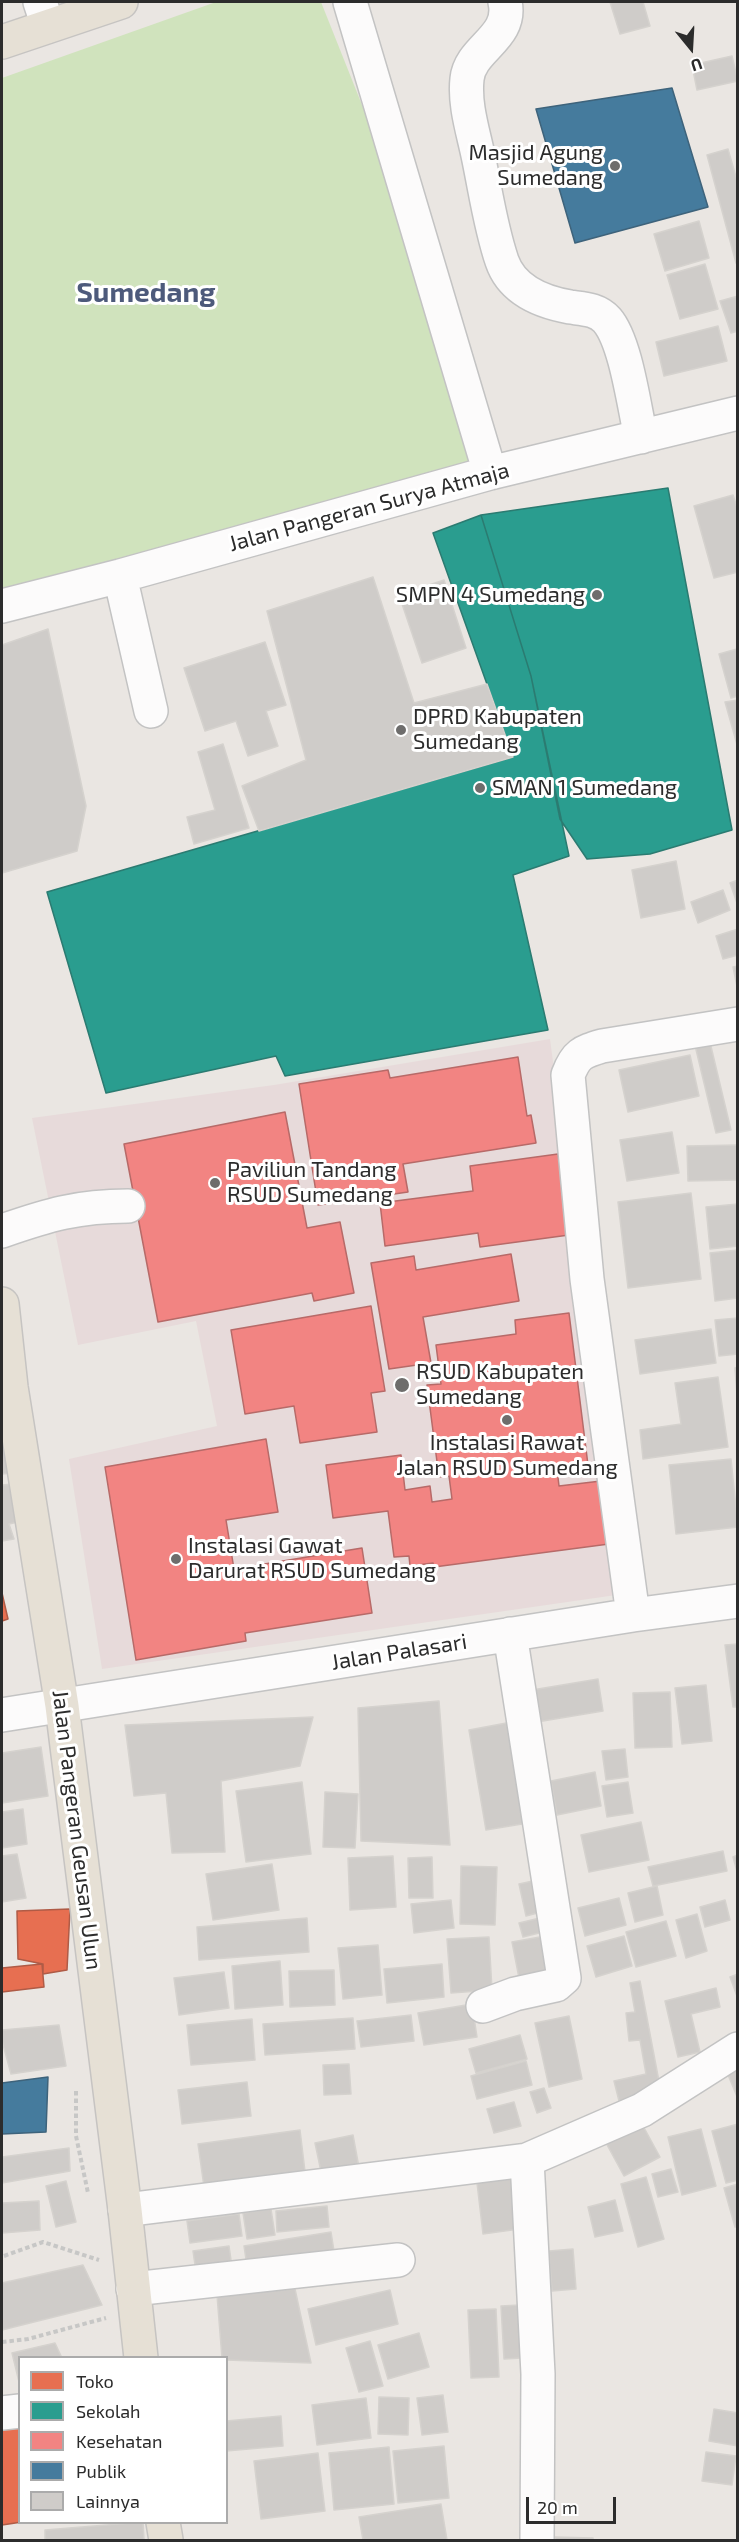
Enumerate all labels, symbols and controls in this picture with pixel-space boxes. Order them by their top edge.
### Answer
north arrow [661,18,721,78]
text: U [689,55,705,76]
place label: Masjid Agung Sumedang [468,140,603,192]
marker: Masjid Agung Sumedang [608,159,622,173]
district label: Sumedang [76,276,216,310]
street label: Jalan Pangeran Surya Atmaja [226,457,512,557]
place label: SMPN 4 Sumedang [396,582,585,608]
marker: SMPN 4 Sumedang [590,588,604,602]
place label: DPRD Kabupaten Sumedang [413,704,582,756]
marker: DPRD Kabupaten Sumedang [394,723,408,737]
place label: SMAN 1 Sumedang [492,775,677,801]
marker: SMAN 1 Sumedang [473,781,487,795]
place label: Paviliun Tandang RSUD Sumedang [227,1157,397,1208]
marker: Paviliun Tandang RSUD Sumedang [208,1176,222,1190]
place label: RSUD Kabupaten Sumedang [416,1359,584,1410]
marker: RSUD Kabupaten Sumedang [393,1376,411,1394]
marker: Instalasi Rawat Jalan RSUD Sumedang [500,1413,514,1427]
place label: Instalasi Rawat Jalan RSUD Sumedang [396,1430,618,1482]
place label: Instalasi Gawat Darurat RSUD Sumedang [188,1533,436,1585]
marker: Instalasi Gawat Darurat RSUD Sumedang [169,1552,183,1566]
street label: Jalan Palasari [329,1628,469,1676]
street label: Jalan Pangeran Geusan Ulun [47,1689,107,1971]
legend [18,2356,228,2524]
text: Toko [76,2370,114,2392]
text: Sekolah [76,2400,141,2422]
text: Kesehatan [76,2430,162,2452]
text: Publik [76,2460,126,2482]
scale bar [529,2485,619,2523]
text: Lainnya [76,2490,140,2512]
text: 20 m [537,2496,578,2518]

